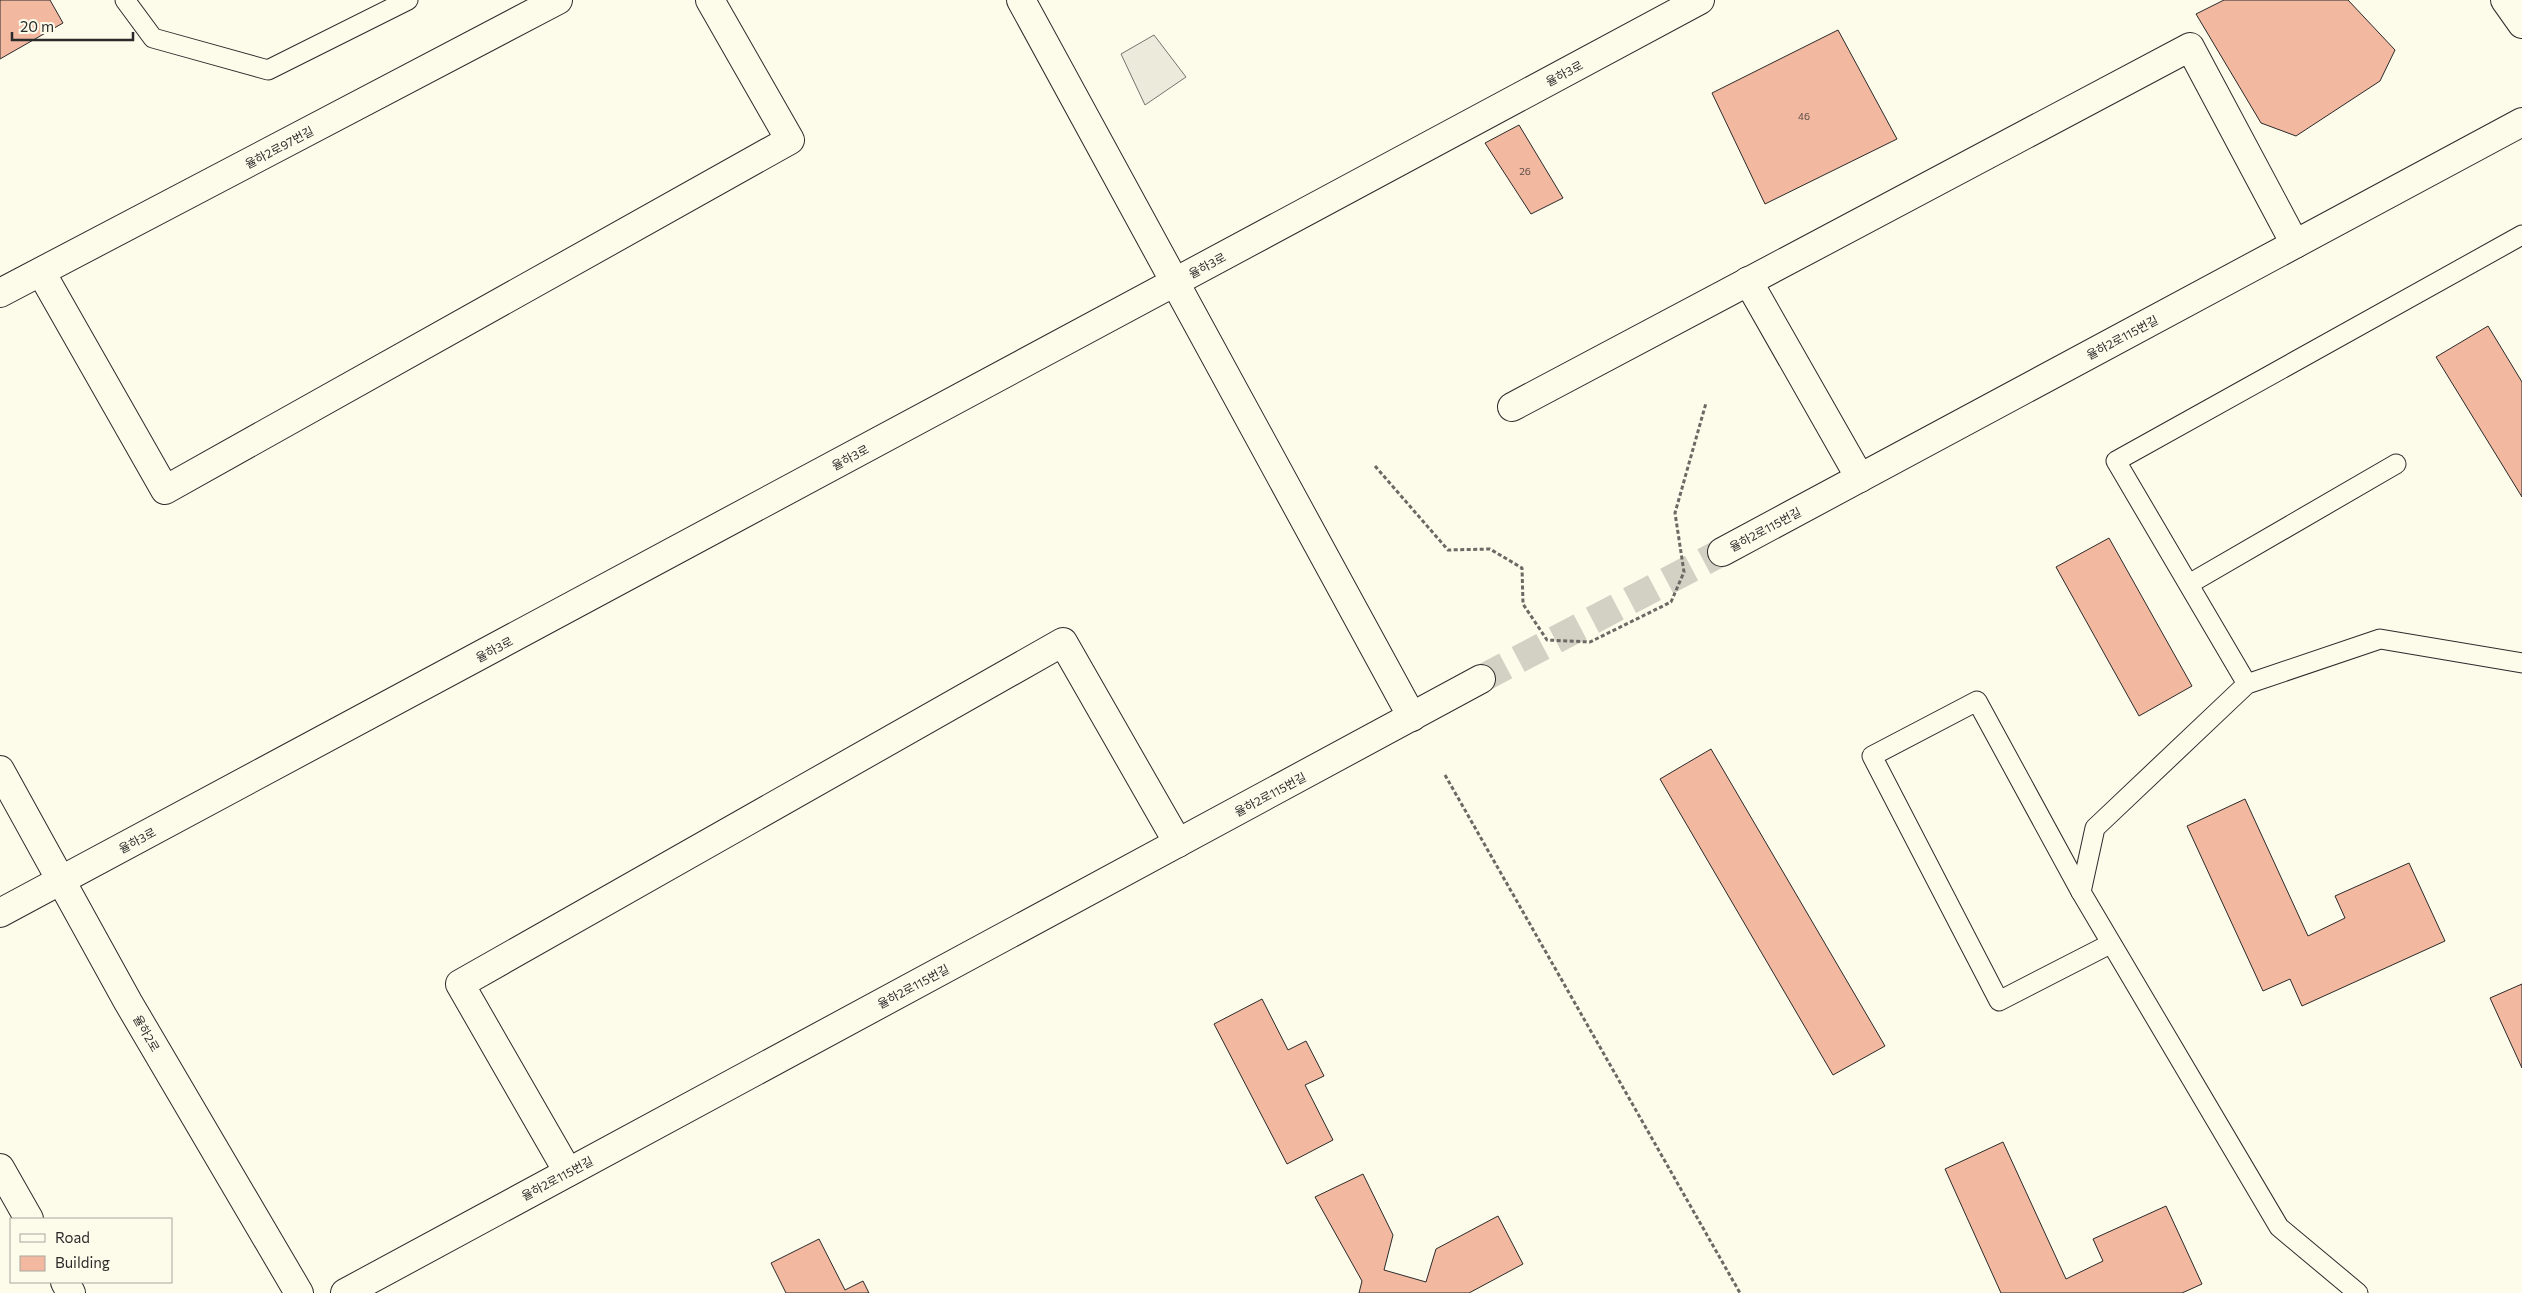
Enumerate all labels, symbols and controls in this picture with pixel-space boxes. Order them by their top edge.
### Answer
scale bar [12,10,134,42]
text: 20 m [20,17,54,35]
street label: 율하3로 [1543,57,1585,89]
house number: 46 [1798,110,1810,122]
street label: 율하2로97번길 [242,123,316,171]
house number: 26 [1519,165,1531,177]
street label: 율하3로 [1186,249,1228,281]
street label: 율하2로115번길 [2084,312,2160,362]
street label: 율하3로 [829,441,871,473]
street label: 율하2로115번길 [1727,504,1803,554]
street label: 율하3로 [473,633,515,665]
street label: 율하2로115번길 [1232,769,1308,819]
street label: 율하3로 [116,824,158,856]
street label: 율하2로115번길 [875,961,951,1011]
street label: 율하2로 [131,1012,163,1054]
street label: 율하2로115번길 [519,1153,595,1203]
legend [10,1218,172,1283]
text: Road [55,1228,90,1246]
text: Building [55,1253,110,1271]

